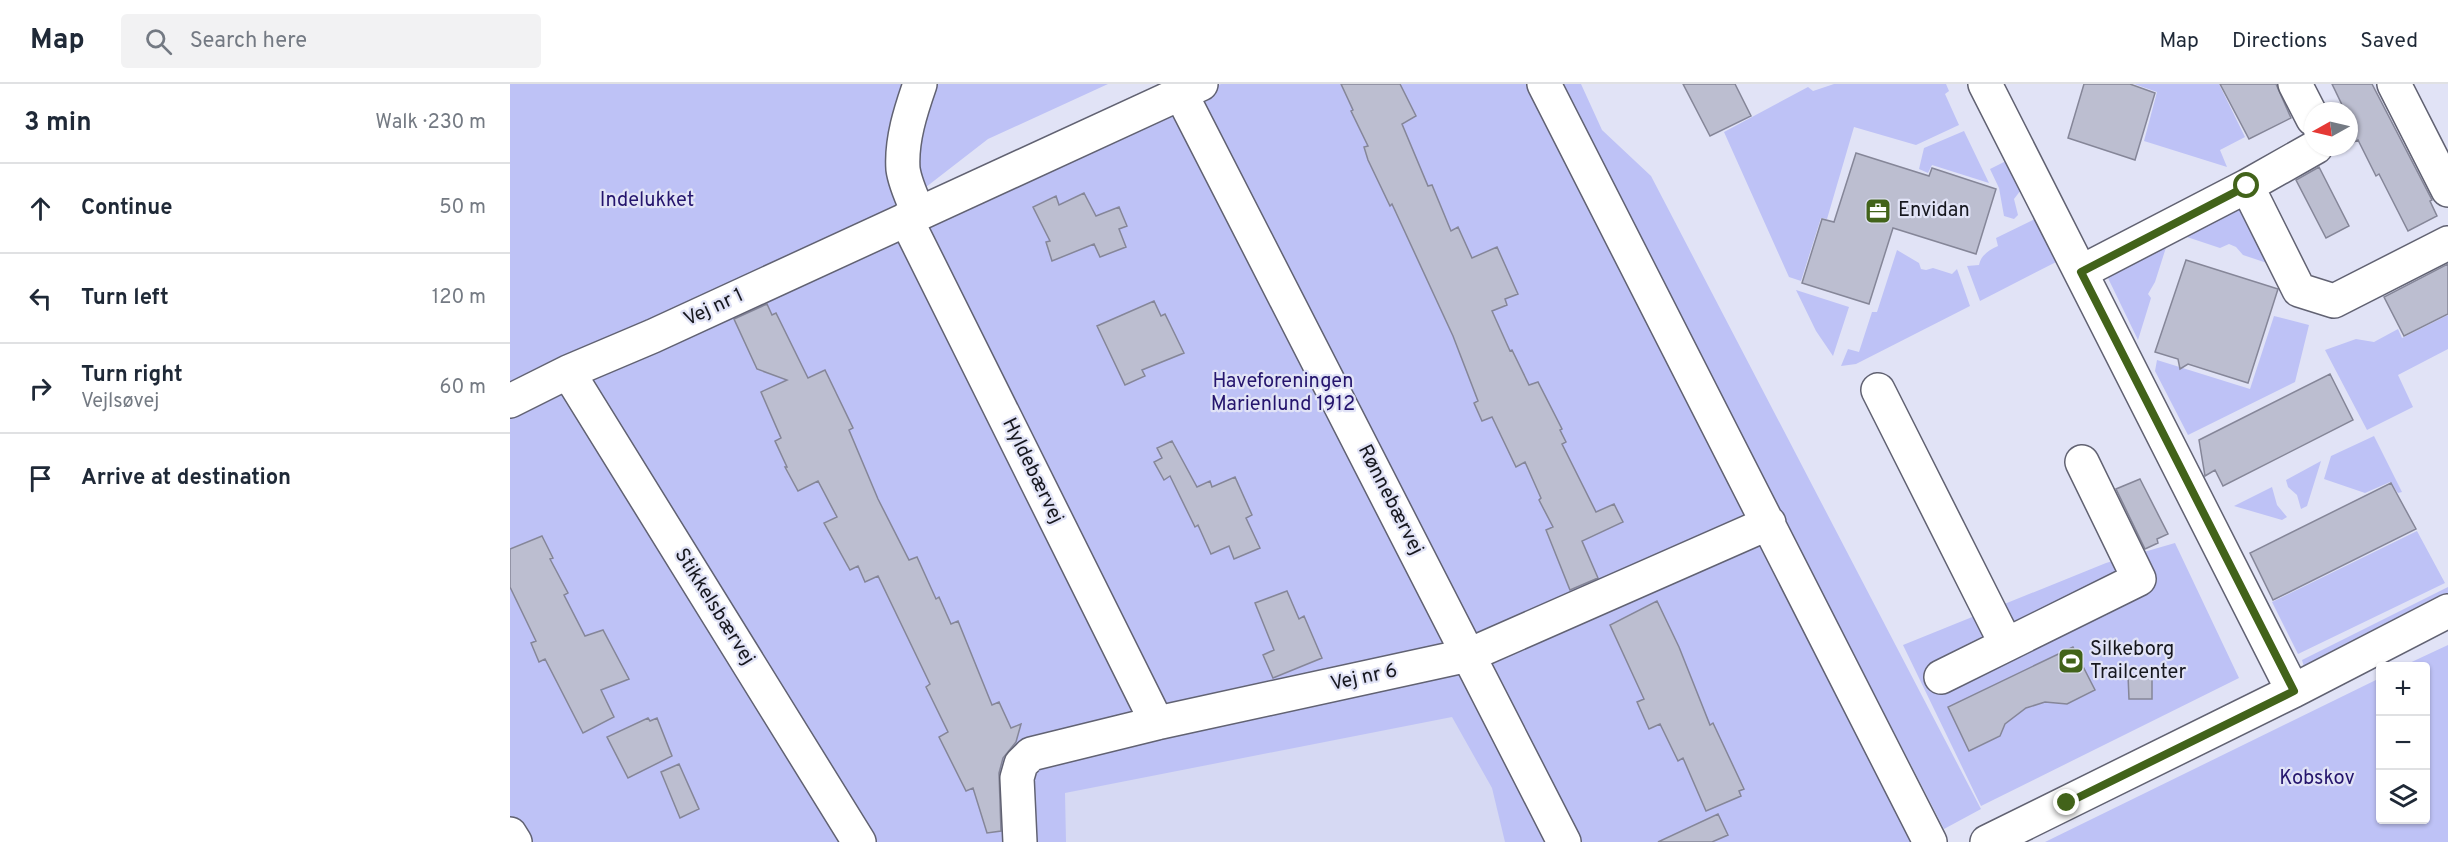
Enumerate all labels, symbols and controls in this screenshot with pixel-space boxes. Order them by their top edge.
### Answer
search box [121,14,541,68]
text: Map [30,23,85,59]
icon: search [142,25,175,58]
text: Search here [190,28,307,55]
text: Map [2159,28,2199,55]
text: Directions [2232,28,2327,55]
text: Saved [2360,28,2418,55]
north arrow [2304,102,2358,156]
text: 3 min [24,107,92,140]
text: Walk · 230 m [375,110,486,136]
route start [2233,172,2259,198]
park label: Indelukket [600,188,694,214]
icon: ahead [24,192,57,225]
text: Continue [81,195,172,222]
text: 50 m [439,195,486,221]
office icon: Envidan [1863,196,1893,226]
place label: Envidan [1898,198,1970,224]
icon: left [24,282,57,315]
street label: Vej nr 1 [680,283,748,333]
text: Turn left [81,285,169,312]
text: 120 m [432,285,486,311]
text: Turn right [81,362,183,389]
park label: Haveforeningen Marienlund 1912 [1211,369,1355,418]
icon: right [24,372,57,405]
text: 60 m [440,375,486,401]
text: Vejlsøvej [81,389,159,415]
street label: Hyldebærvej [995,414,1069,528]
street label: Rønnebærvej [1351,440,1429,560]
icon: arrive [24,462,57,495]
text: Arrive at destination [81,465,291,492]
street label: Stikkelsbærvej [668,544,760,670]
place label: Silkeborg Trailcenter [2090,637,2187,686]
sports icon: Silkeborg Trailcenter [2056,646,2086,676]
street label: Vej nr 6 [1328,658,1400,698]
map controls [2376,662,2430,824]
button: + [2376,662,2430,716]
button: − [2376,716,2430,770]
park label: Kobskov [2279,766,2355,792]
button: layers [2376,770,2430,824]
route end [2053,789,2079,815]

